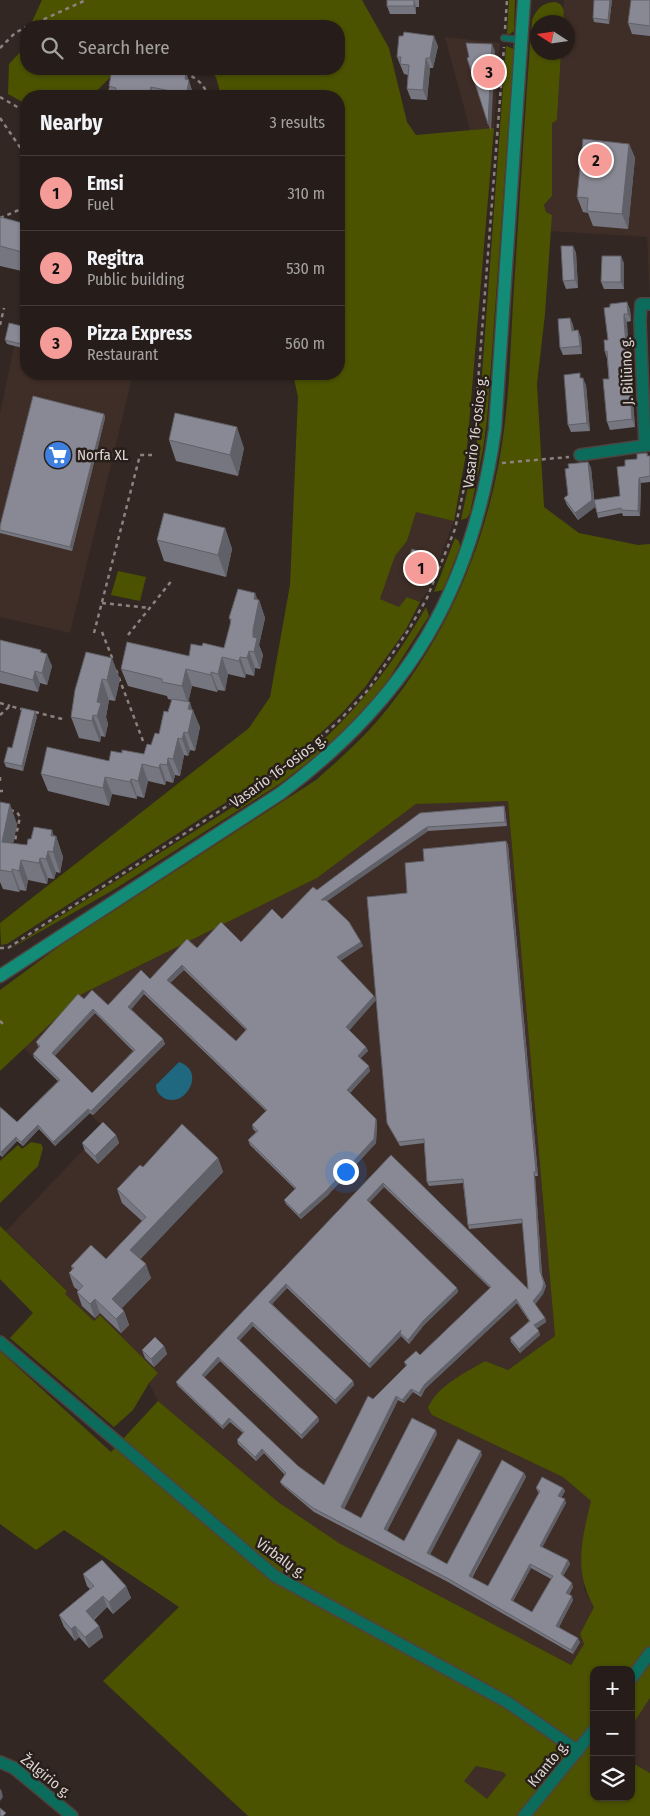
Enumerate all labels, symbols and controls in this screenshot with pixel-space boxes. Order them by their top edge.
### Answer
north arrow [530,15,575,60]
search box [20,20,345,75]
icon: search [38,34,66,62]
text: Search here [78,36,170,59]
pin: 3 [473,53,505,91]
text: Nearby [40,110,102,136]
text: 3 results [269,113,325,132]
pin: 2 [580,141,612,179]
text: Emsi [87,172,124,195]
text: 1 [53,184,59,203]
text: 310 m [288,184,325,203]
text: Fuel [87,195,114,214]
text: Regitra [87,247,144,270]
text: 2 [52,259,60,278]
text: 530 m [286,259,325,278]
text: Public building [87,270,184,289]
text: Pizza Express [87,322,192,345]
text: 3 [52,334,60,353]
text: 560 m [285,334,325,353]
street label: J. Biliūno g. [617,337,637,405]
text: Restaurant [87,345,158,364]
street label: Vasario 16-osios g. [459,375,491,489]
supermarket icon: Norfa XL [43,440,73,470]
place label: Norfa XL [77,446,129,464]
pin: 1 [405,549,437,587]
street label: Vasario 16-osios g. [227,730,329,812]
your location [333,1159,359,1185]
street label: Virbalų g. [253,1534,309,1582]
map controls [590,1666,635,1801]
button: + [590,1666,635,1711]
button: − [590,1711,635,1756]
street label: Kranto g. [524,1737,572,1791]
street label: Žalgirio g. [17,1750,75,1802]
button: layers [590,1756,635,1801]

